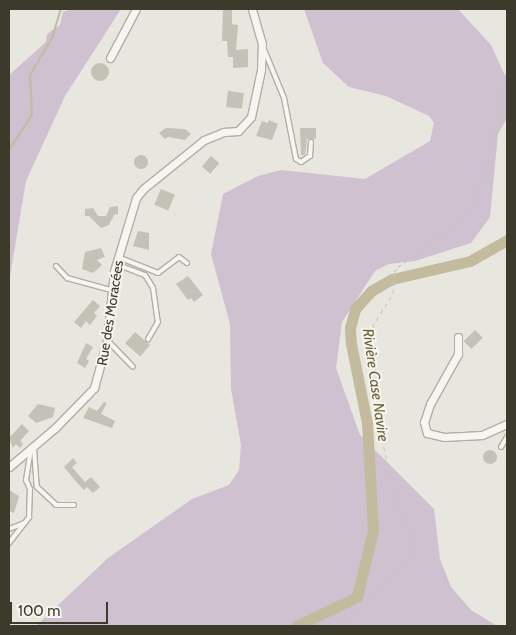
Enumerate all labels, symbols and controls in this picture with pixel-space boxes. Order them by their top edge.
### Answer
street label: Rue des Moracées [93,259,127,367]
water label: Rivière Case Navire [358,327,392,443]
scale bar [12,592,110,624]
text: 100 m [18,602,60,620]

